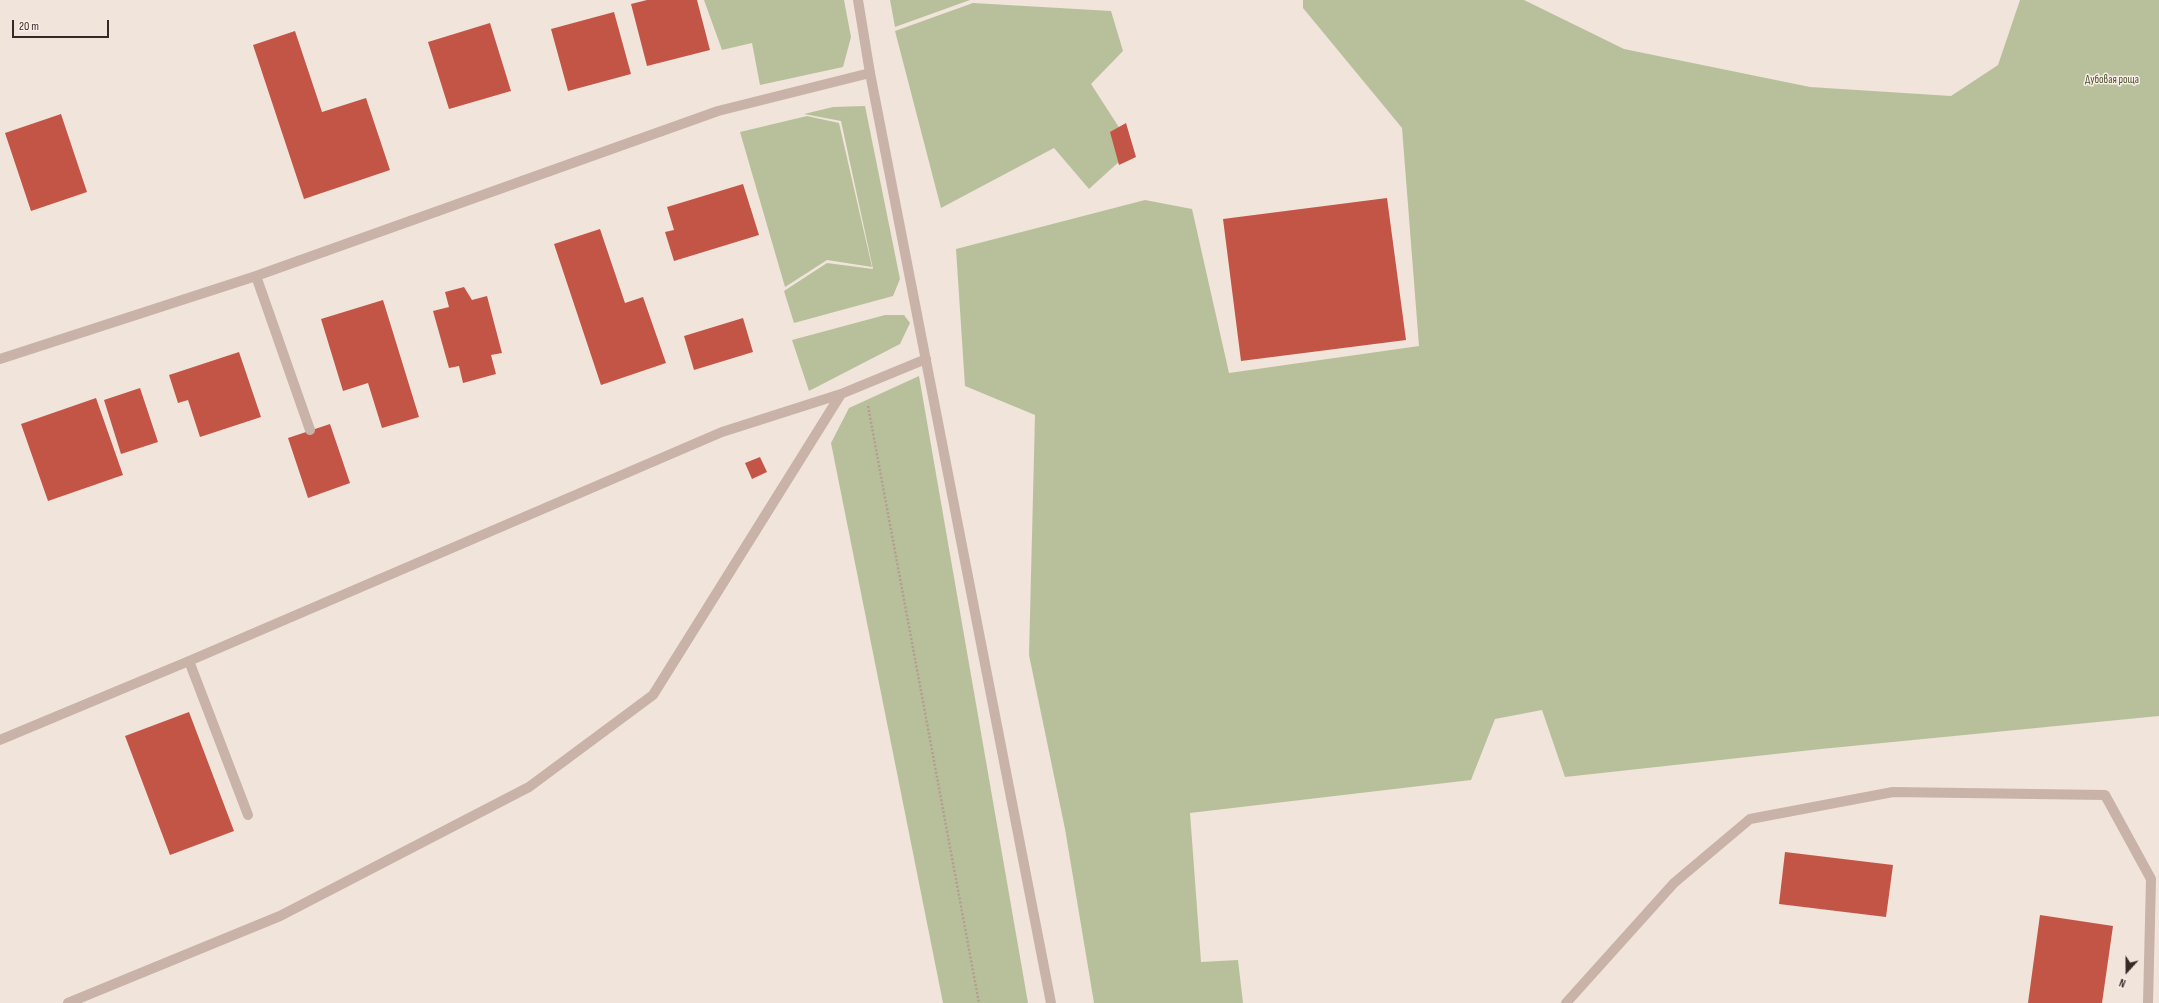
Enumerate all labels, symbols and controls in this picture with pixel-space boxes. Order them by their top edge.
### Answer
scale bar [14,12,111,38]
text: 20 m [19,19,39,34]
park label: Дубовая роща [2085,73,2139,87]
north arrow [2107,951,2147,991]
text: N [2117,976,2128,990]

